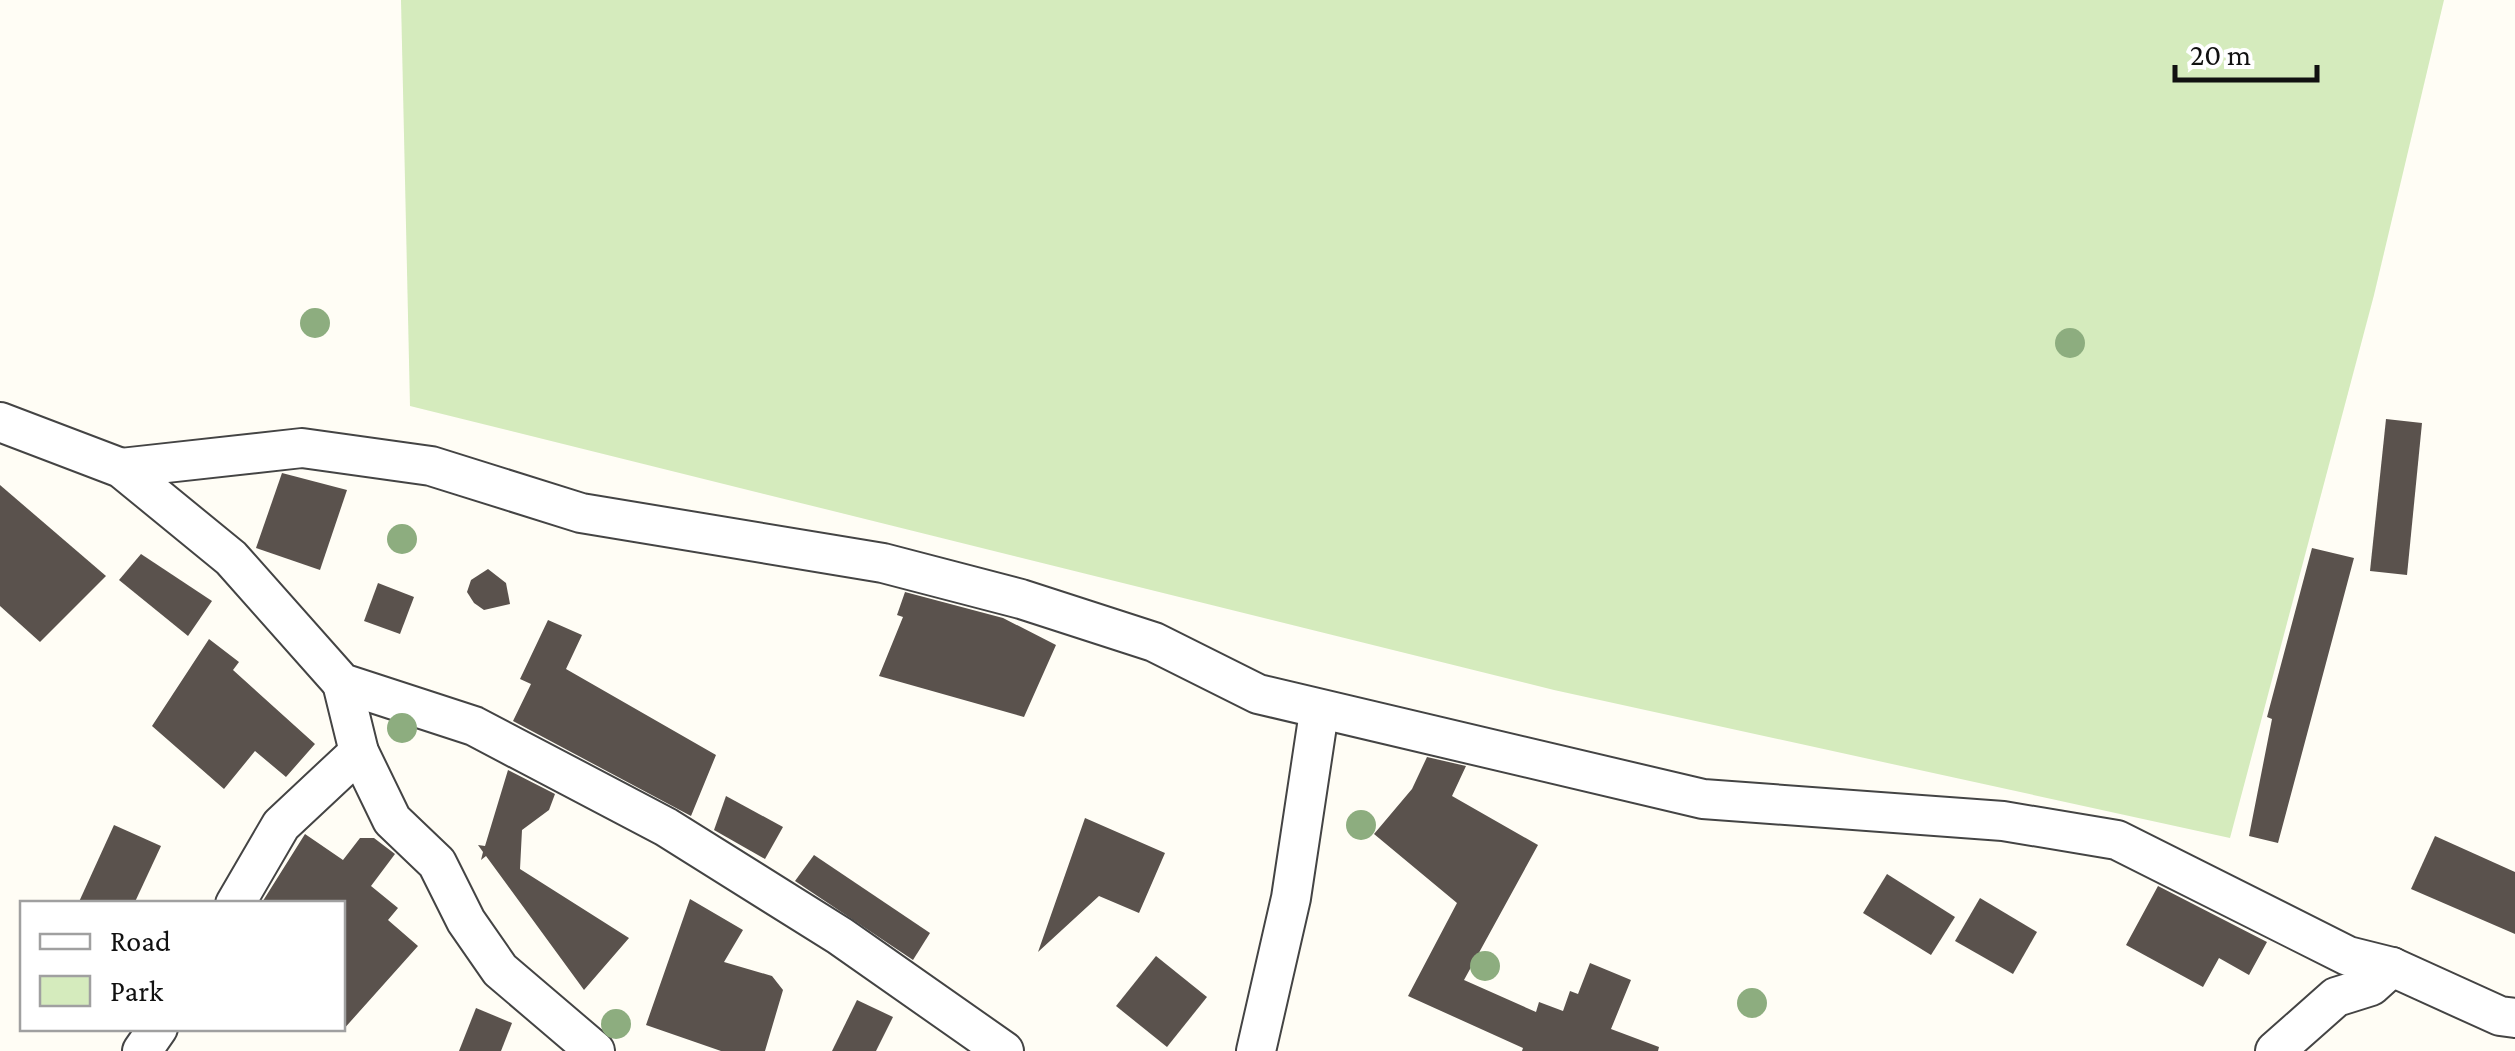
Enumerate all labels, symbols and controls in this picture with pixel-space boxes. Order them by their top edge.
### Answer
scale bar [2175,20,2318,82]
text: 20 m [2190,38,2251,71]
legend [20,901,345,1031]
text: Road [110,924,171,957]
text: Park [110,974,164,1007]

